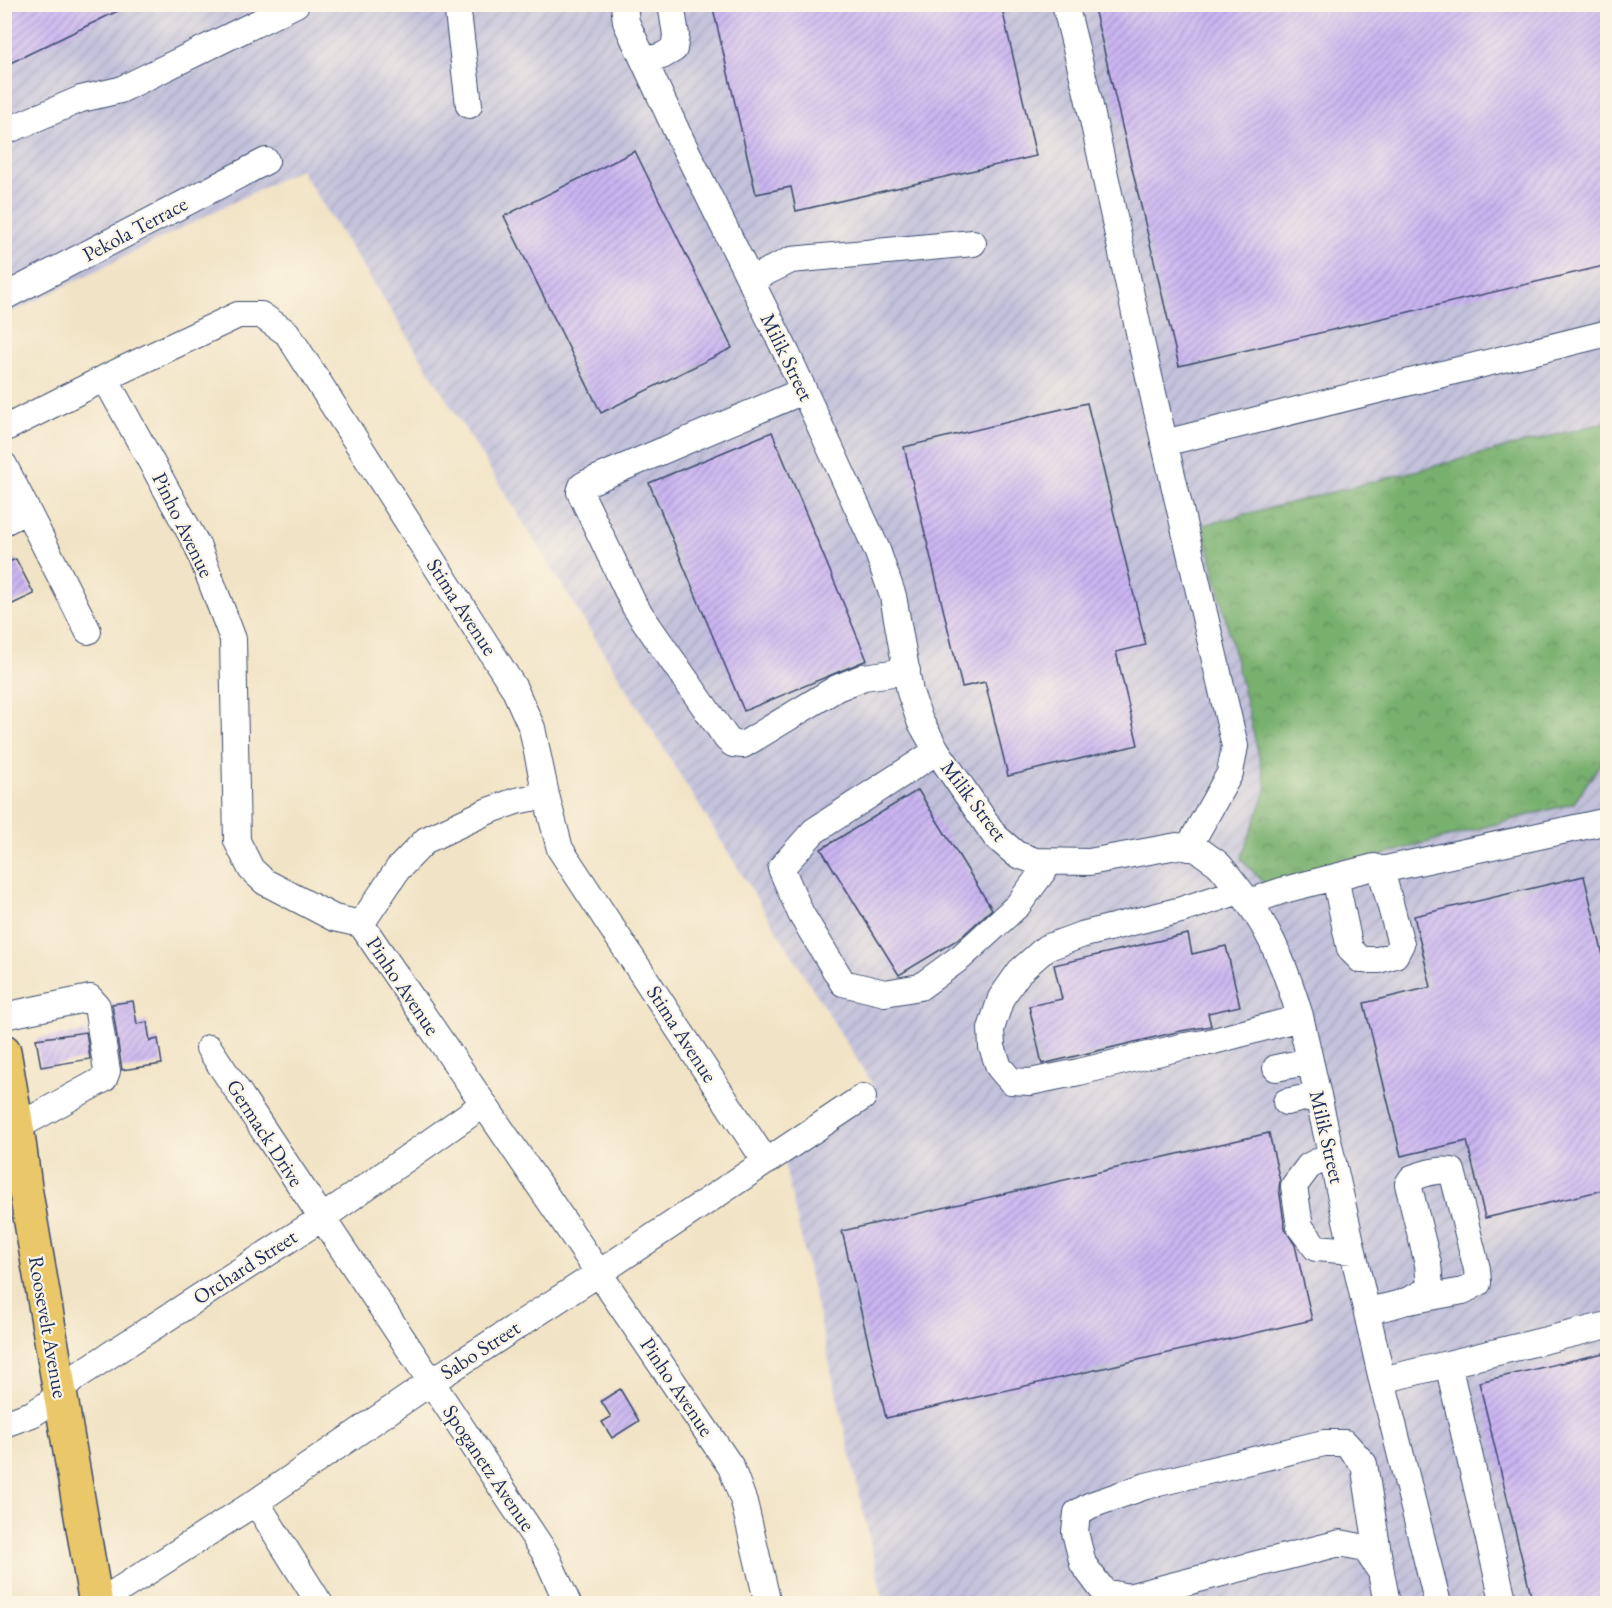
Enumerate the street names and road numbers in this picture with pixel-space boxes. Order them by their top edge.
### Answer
street label: Pekola Terrace [78,190,192,267]
street label: Milik Street [755,308,820,406]
street label: Pinho Avenue [146,468,220,582]
street label: Stima Avenue [421,553,504,661]
street label: Milik Street [935,755,1014,847]
street label: Pinho Avenue [360,931,446,1040]
street label: Stima Avenue [641,980,724,1088]
street label: Germack Drive [221,1074,310,1192]
street label: Milik Street [1304,1088,1351,1186]
street label: Orchard Street [188,1223,302,1310]
street label: Roosevelt Avenue [23,1254,74,1400]
street label: Sabo Street [435,1314,525,1385]
street label: Pinho Avenue [634,1332,720,1441]
street label: Spoganetz Avenue [437,1399,542,1536]

